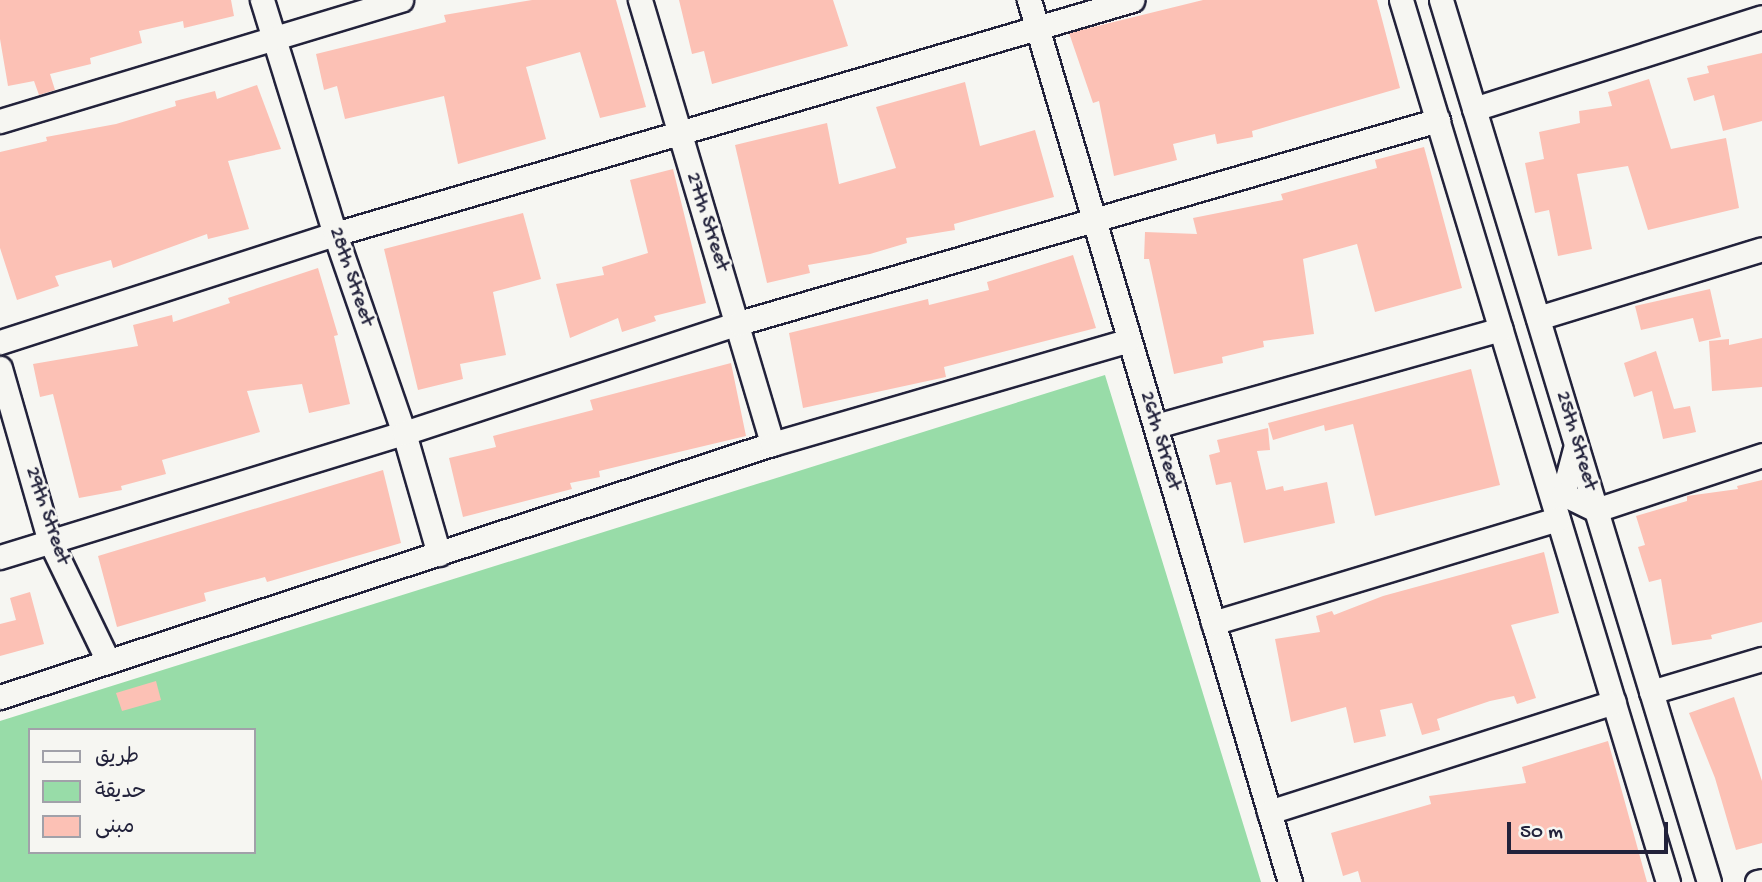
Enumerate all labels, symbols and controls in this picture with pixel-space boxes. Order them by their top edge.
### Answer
street label: 27th Street [678,170,734,274]
street label: 28th Street [321,224,379,330]
street label: 25th Street [1548,388,1602,494]
street label: 26th Street [1132,389,1186,493]
street label: 29th Street [18,464,74,568]
legend [28,728,256,854]
text: طريق [95,746,139,771]
text: حديقة [95,781,146,806]
scale bar [1510,808,1671,852]
text: مبنى [95,816,134,841]
text: 50 m [1520,821,1563,846]

